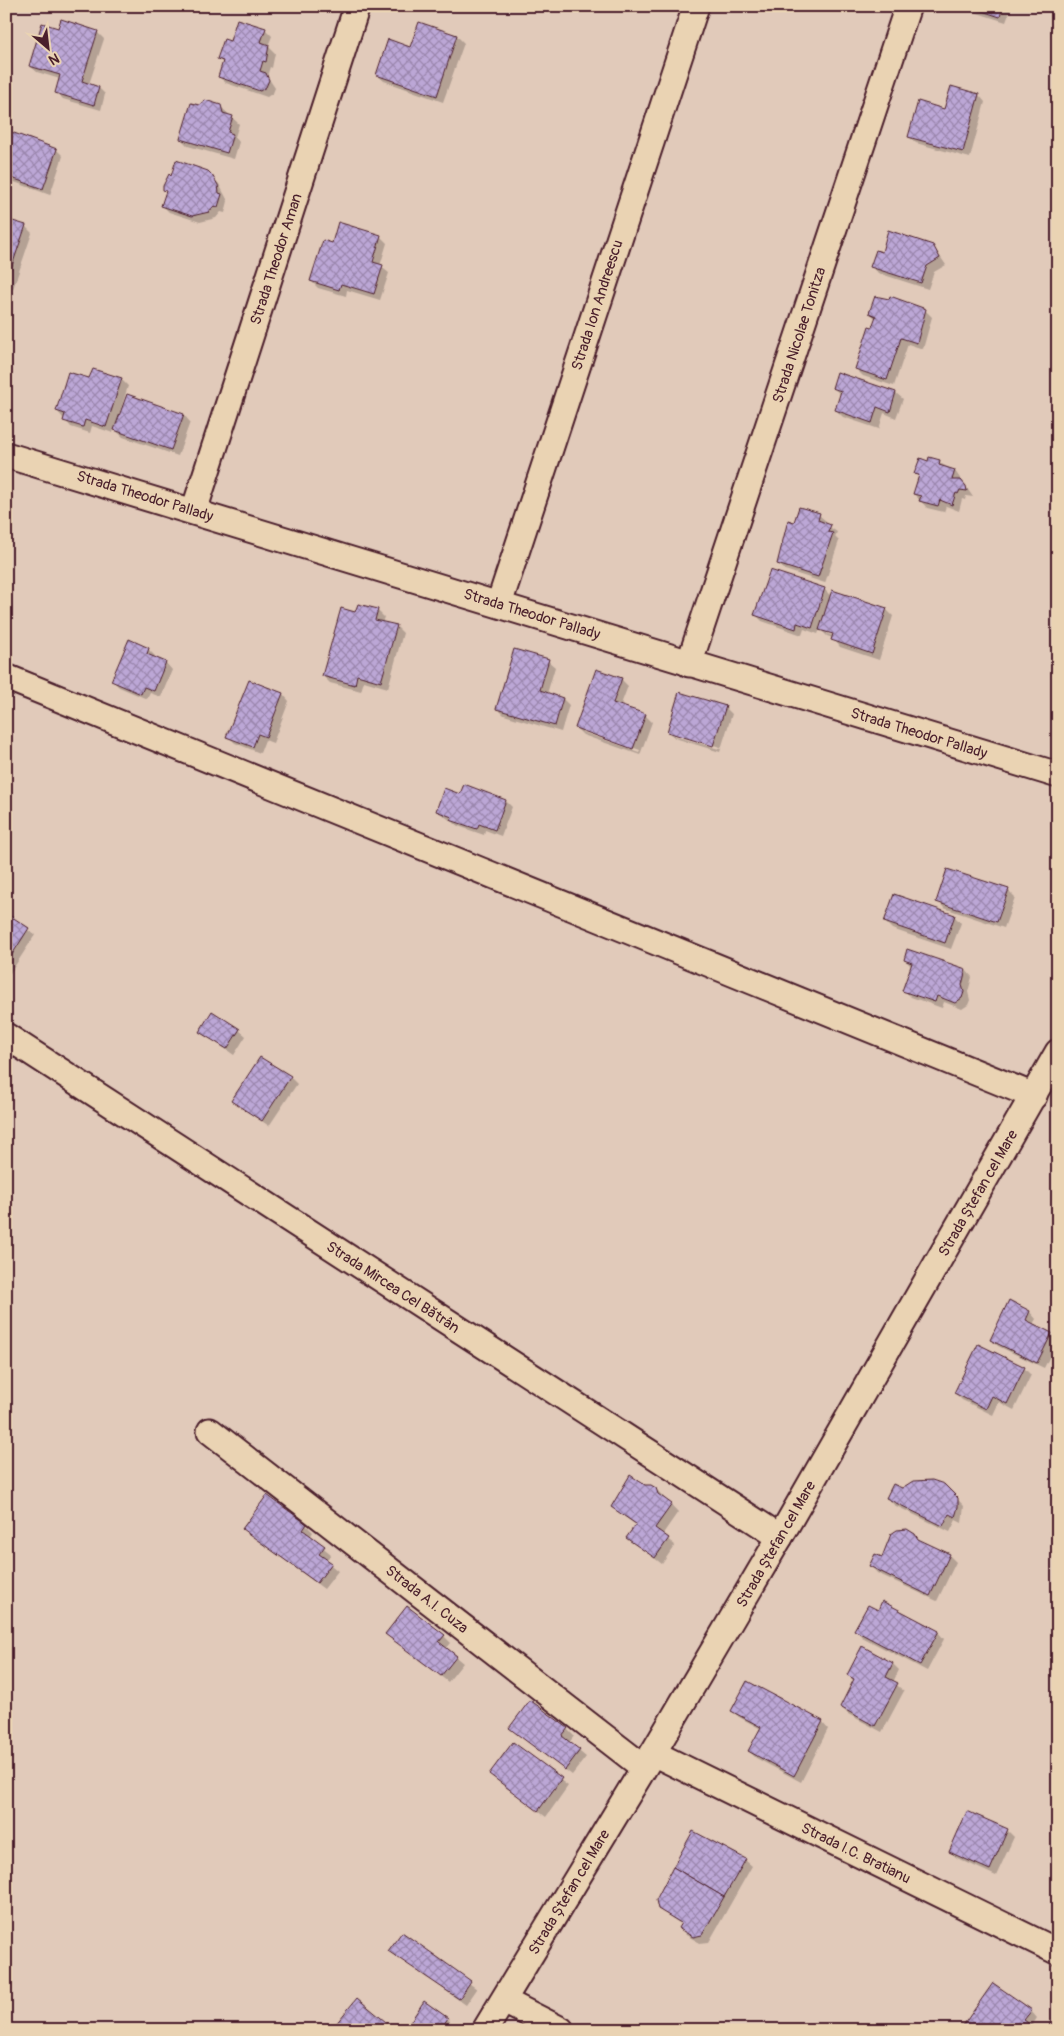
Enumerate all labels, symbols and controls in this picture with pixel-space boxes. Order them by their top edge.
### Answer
north arrow [22,22,72,72]
text: N [46,49,62,69]
street label: Strada Theodor Aman [246,191,307,327]
street label: Strada Ion Andreescu [567,238,628,373]
street label: Strada Nicolae Tonitza [769,265,830,406]
street label: Strada Theodor Pallady [74,467,216,526]
street label: Strada Theodor Pallady [461,585,603,644]
street label: Strada Theodor Pallady [848,704,990,763]
street label: Strada Ștefan cel Mare [934,1126,1023,1260]
street label: Strada Mircea Cel Bătrân [322,1237,463,1338]
street label: Strada Ștefan cel Mare [732,1477,821,1611]
street label: Strada A.I. Cuza [381,1561,472,1638]
street label: Strada I.C. Bratianu [798,1819,914,1888]
street label: Strada Ștefan cel Mare [524,1826,615,1958]

